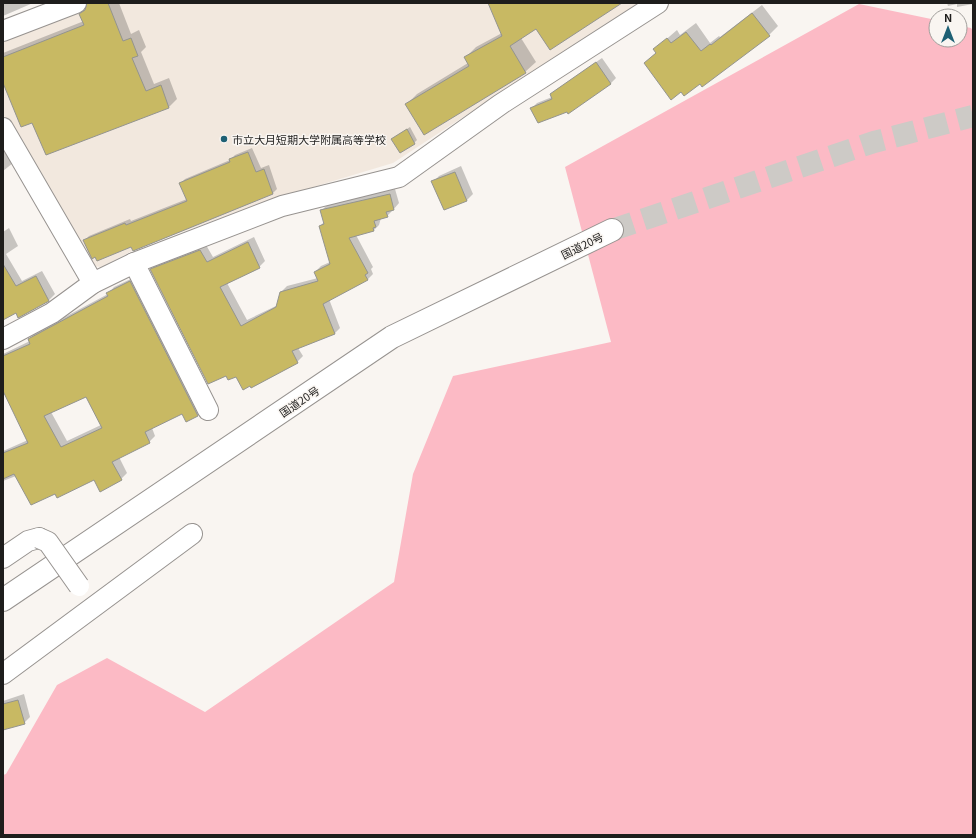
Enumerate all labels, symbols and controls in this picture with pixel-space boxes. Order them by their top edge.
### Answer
north arrow [928,8,968,48]
text: N [944,9,952,25]
place label: 市立大月短期大学附属高等学校 [232,131,386,147]
marker: 市立大月短期大学附属高等学校 [219,134,229,144]
street label: 国道20号 [558,228,606,262]
street label: 国道20号 [276,382,322,420]

